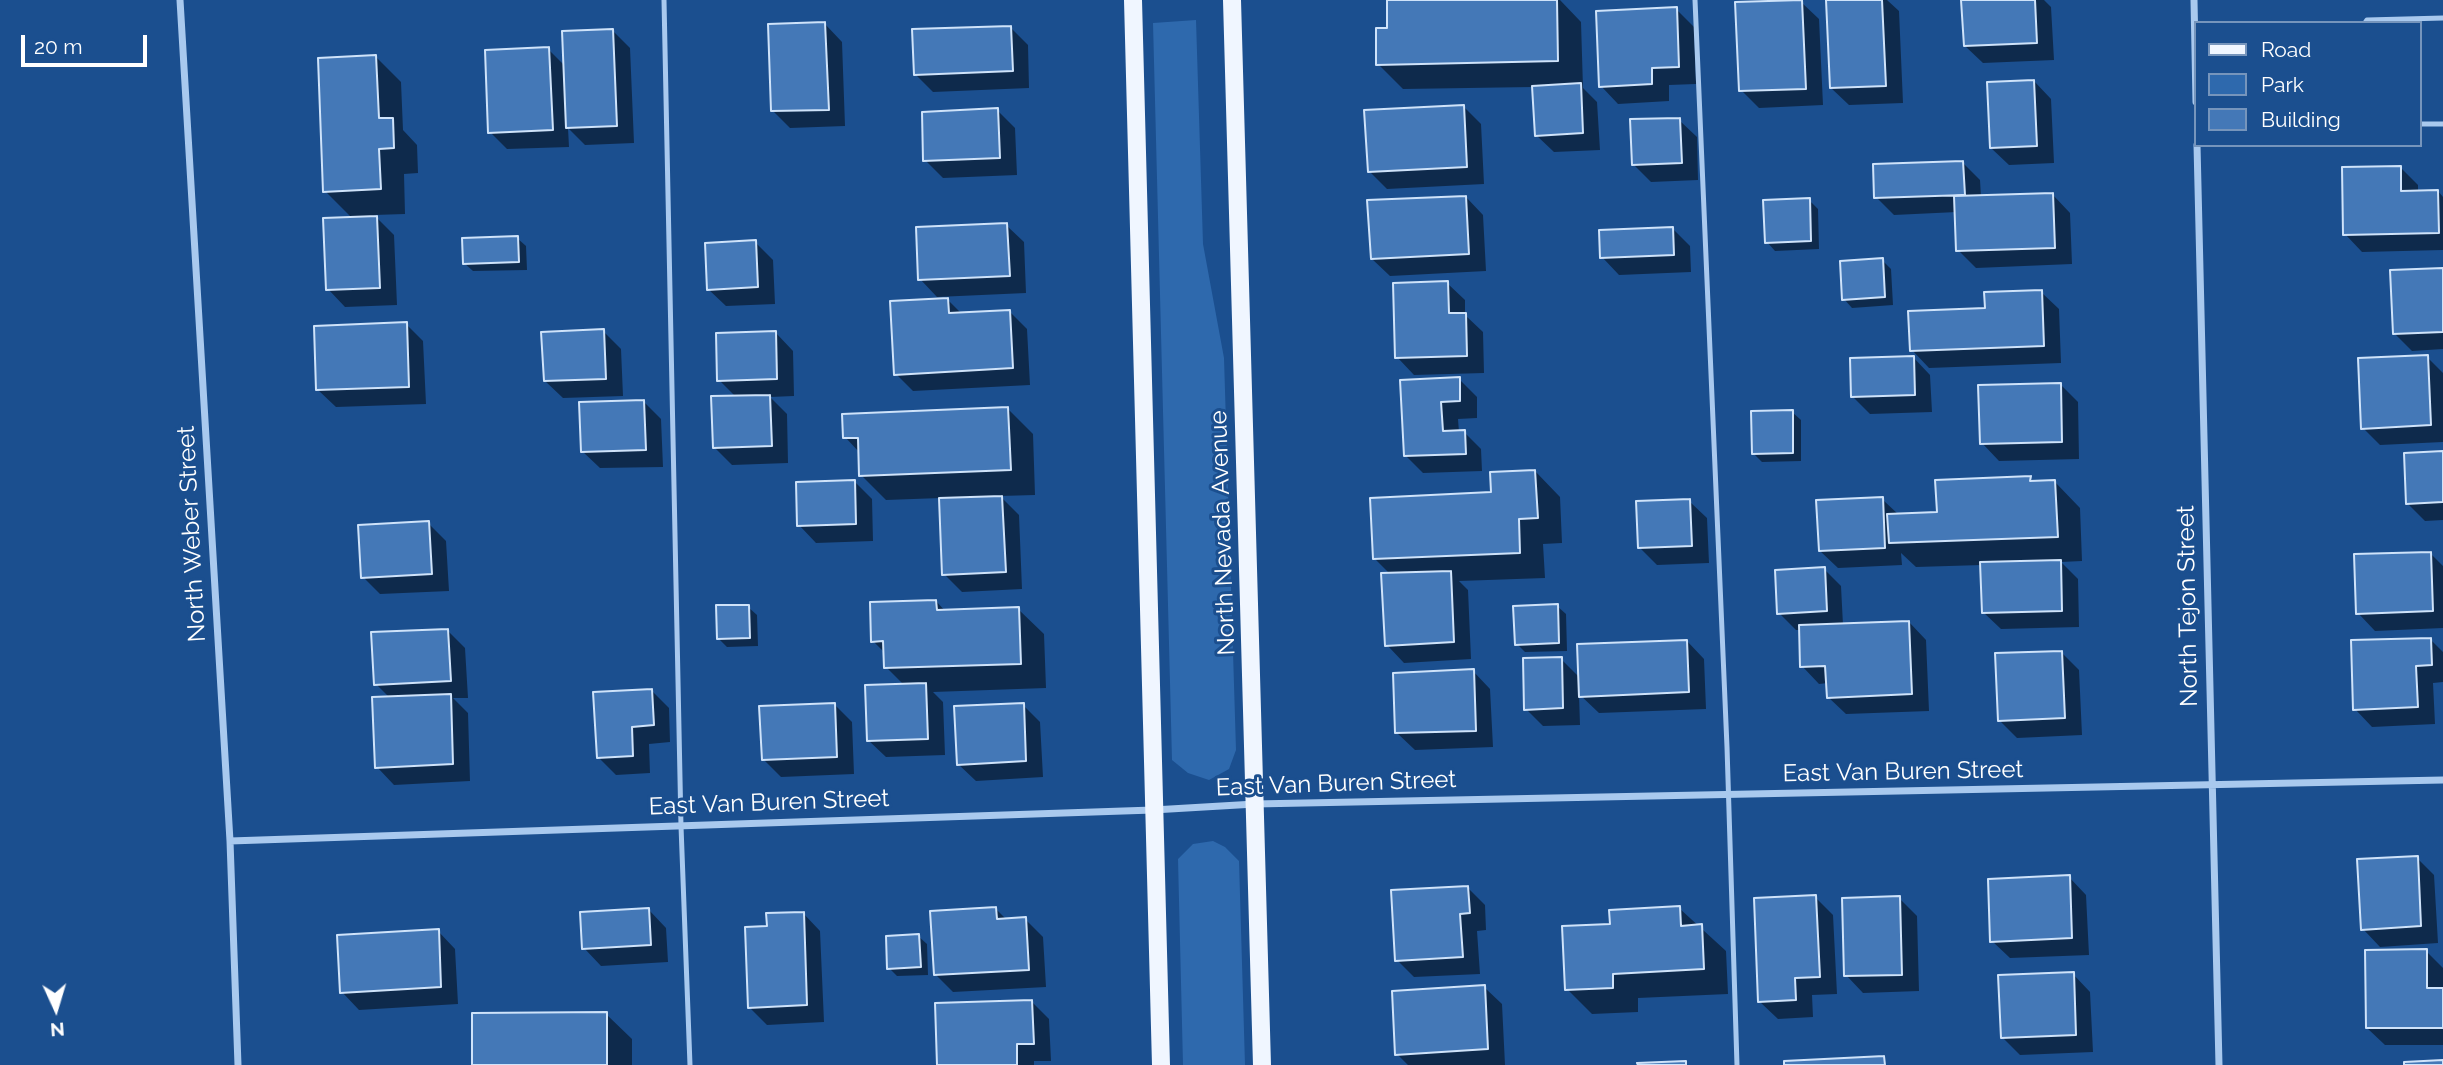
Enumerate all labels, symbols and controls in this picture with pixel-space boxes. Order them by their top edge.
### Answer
scale bar [24,21,150,65]
legend [2194,21,2422,147]
text: 20 m [34,34,82,59]
text: Road [2261,37,2311,62]
text: Park [2261,72,2304,97]
text: Building [2261,107,2341,132]
street label: North Nevada Avenue [1204,410,1242,656]
street label: North Weber Street [172,425,212,643]
street label: North Tejon Street [2172,505,2204,707]
street label: East Van Buren Street [1782,756,2024,788]
street label: East Van Buren Street [1215,765,1457,803]
street label: East Van Buren Street [648,784,890,822]
north arrow [21,974,91,1044]
text: N [49,1018,65,1041]

